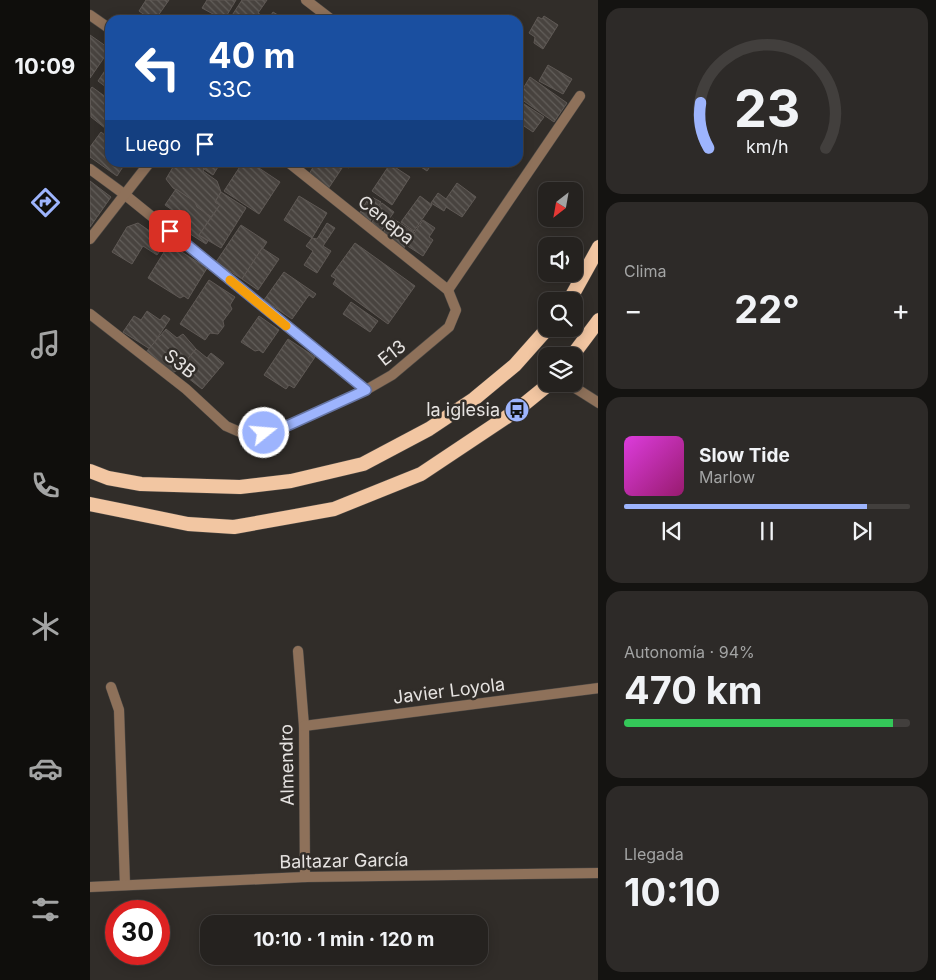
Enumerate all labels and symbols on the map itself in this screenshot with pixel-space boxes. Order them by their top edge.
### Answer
north arrow [538,182,582,228]
street label: Cenepa [354,191,419,249]
pin [149,210,191,252]
street label: E13 [374,335,410,370]
street label: S3B [160,345,200,383]
bus stop icon: la iglesia [504,397,530,423]
place label: la iglesia [426,399,500,420]
position arrow [237,406,289,458]
street label: Javier Loyola [392,673,506,708]
street label: Almendro [275,724,298,806]
street label: Baltazar García [279,849,409,872]
speed limit sign: 30 [105,900,170,965]

